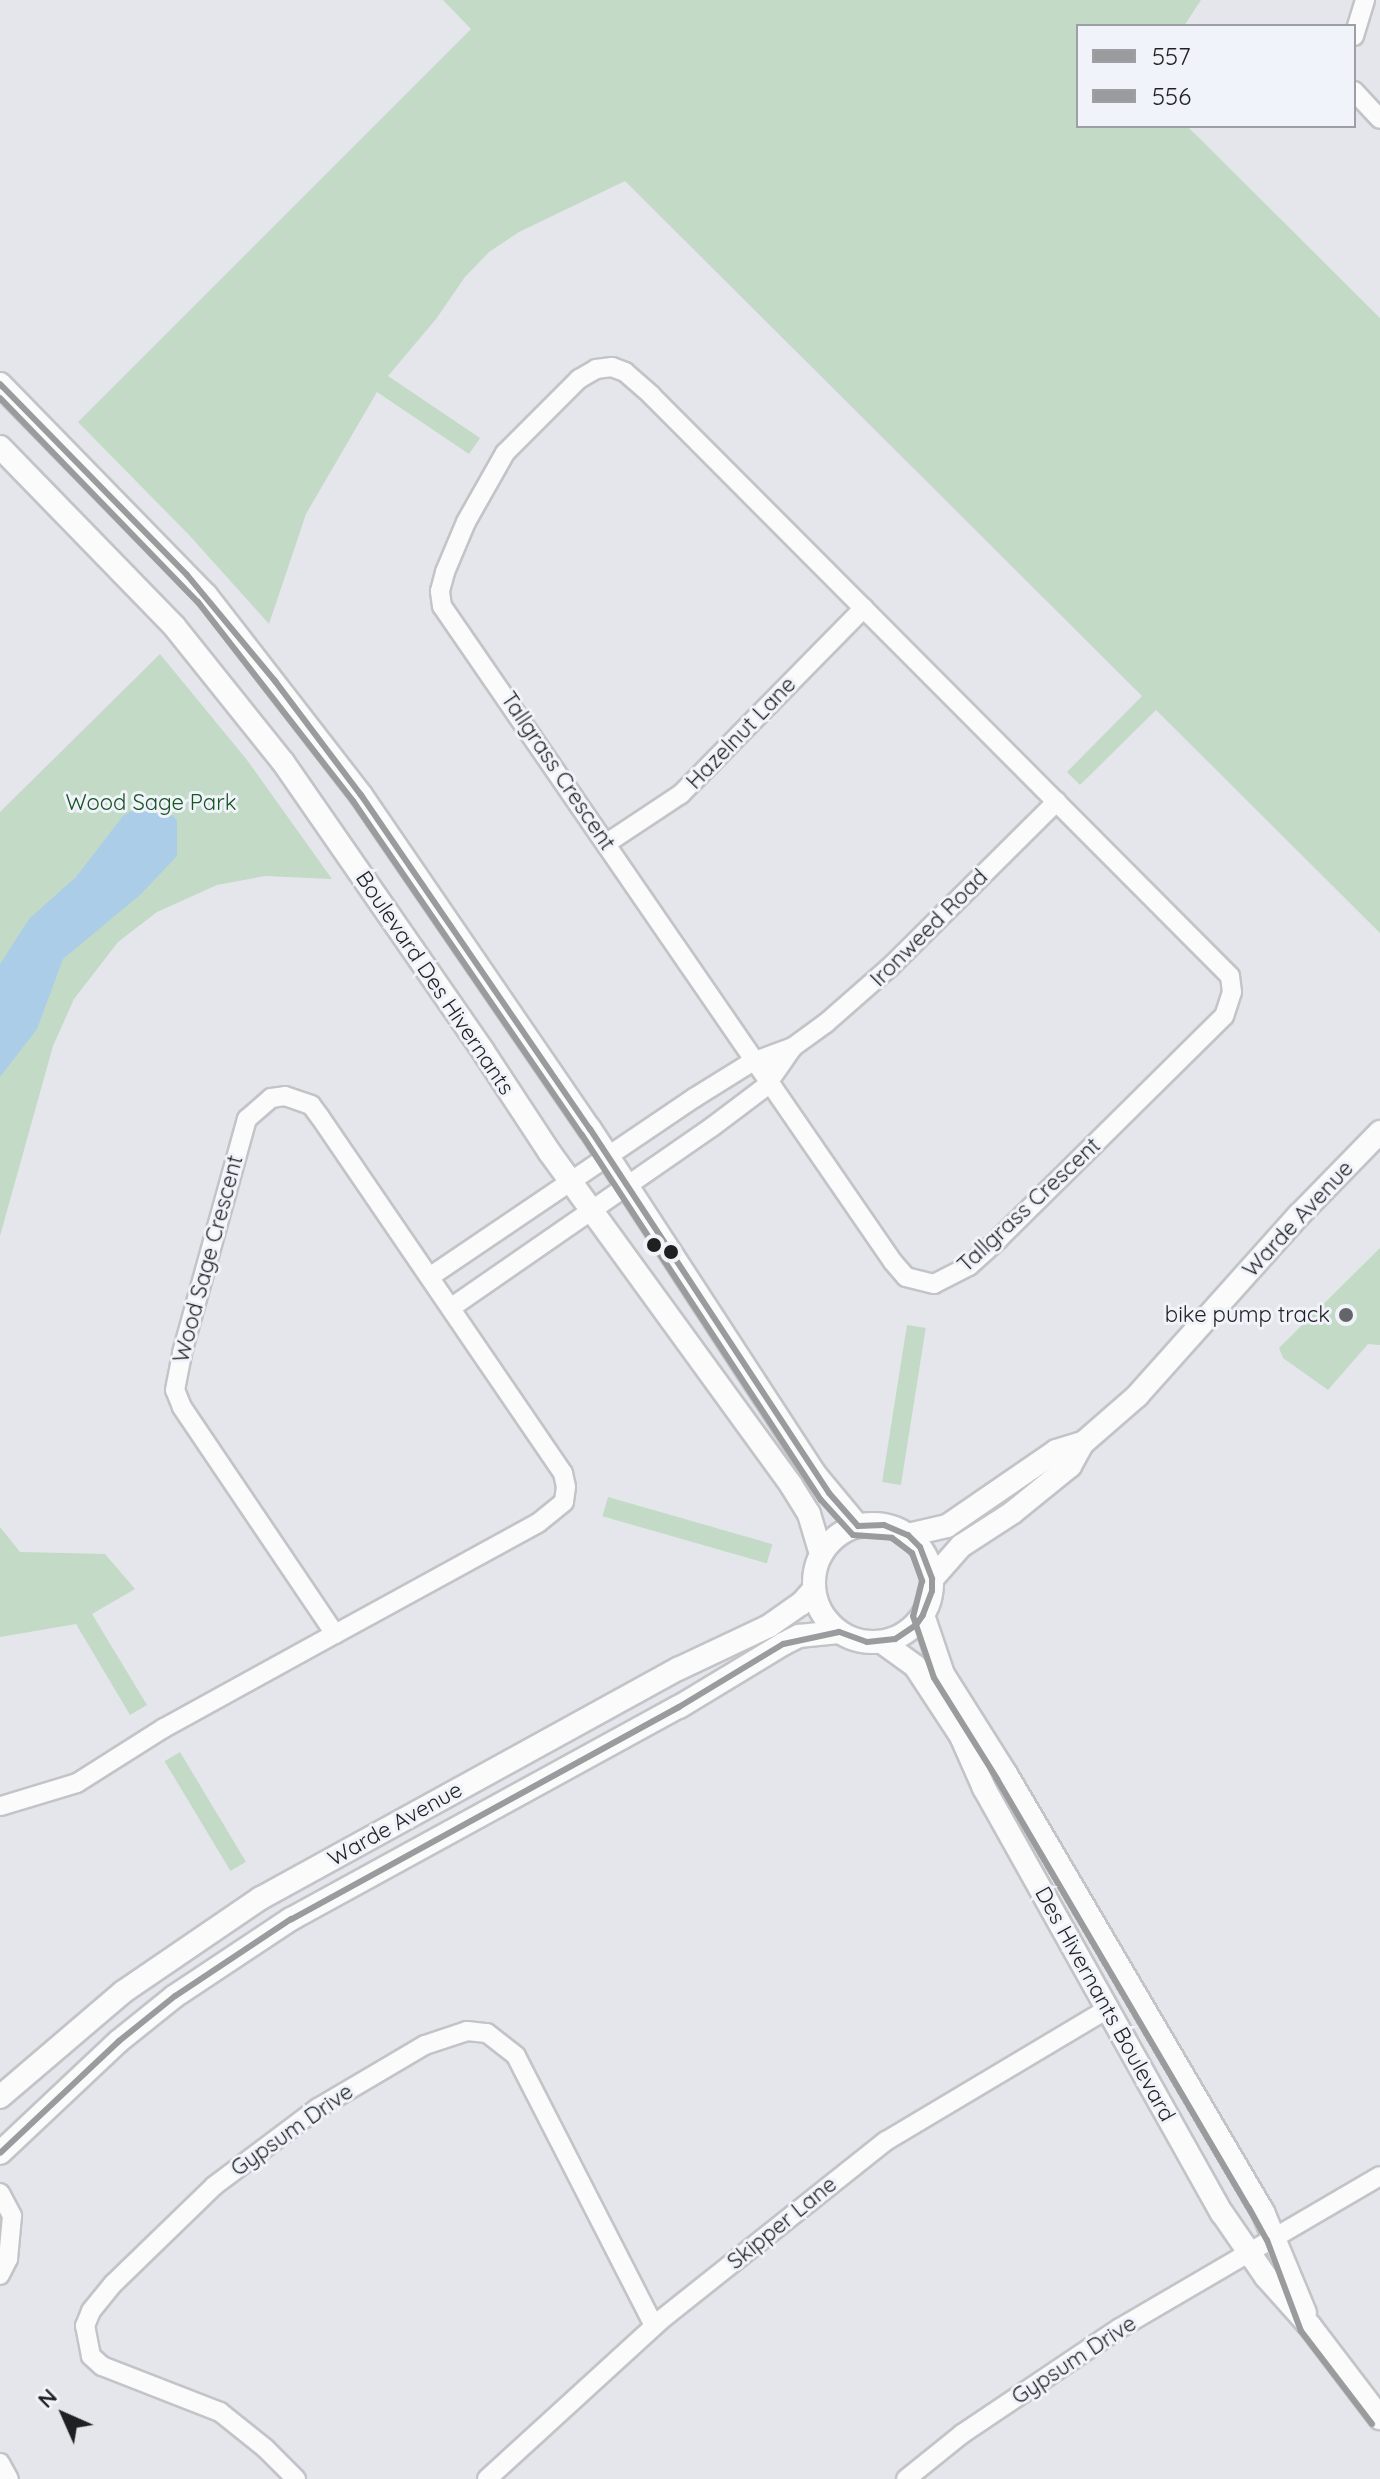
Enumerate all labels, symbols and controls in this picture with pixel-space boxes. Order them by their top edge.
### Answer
legend [1076,24,1356,128]
text: 557 [1152,41,1190,71]
text: 556 [1152,81,1191,111]
street label: Hazelnut Lane [681,671,801,795]
street label: Tallgrass Crescent [495,687,621,855]
park label: Wood Sage Park [66,790,236,816]
street label: Ironweed Road [865,864,993,992]
street label: Boulevard Des Hivernants [350,866,520,1100]
street label: Tallgrass Crescent [952,1132,1106,1278]
street label: Wood Sage Crescent [168,1153,248,1365]
street label: Warde Avenue [1237,1155,1359,1283]
unlabelled marker [646,1237,662,1253]
unlabelled marker [663,1244,679,1260]
place label: bike pump track [1165,1302,1330,1328]
marker: bike pump track [1337,1306,1355,1324]
street label: Warde Avenue [323,1776,467,1872]
street label: Des Hivernants Boulevard [1029,1882,1181,2126]
street label: Gypsum Drive [226,2078,358,2182]
street label: Skipper Lane [722,2171,842,2275]
street label: Gypsum Drive [1007,2310,1141,2410]
north arrow [24,2375,104,2455]
text: N [31,2382,63,2414]

